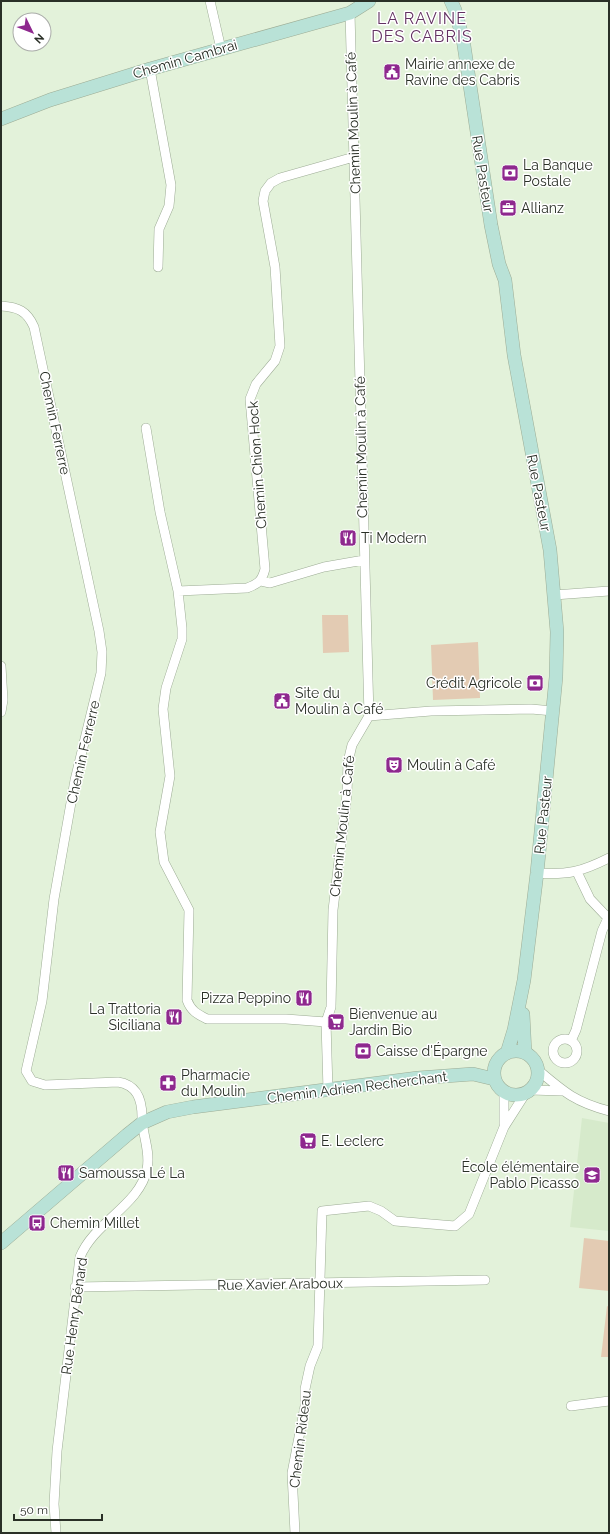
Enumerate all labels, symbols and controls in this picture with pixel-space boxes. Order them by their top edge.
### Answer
district label: LA RAVINE DES CABRIS [371,9,473,46]
north arrow [12,12,52,52]
text: N [31,31,47,46]
street label: Chemin Cambrai [131,36,239,82]
street label: Chemin Moulin à Café [343,52,363,194]
place label: Mairie annexe de Ravine des Cabris [405,56,520,88]
public building icon: Mairie annexe de Ravine des Cabris [382,62,402,82]
street label: Rue Pasteur [469,134,497,214]
place label: La Banque Postale [523,157,593,189]
bank icon: La Banque Postale [500,163,520,183]
office icon: Allianz [498,198,518,218]
place label: Allianz [521,200,564,216]
street label: Chemin Ferrerre [36,370,74,476]
street label: Chemin Moulin à Café [352,376,370,518]
street label: Chemin Chion Hock [245,400,269,529]
street label: Rue Pasteur [524,453,554,533]
restaurant icon: Ti Modern [338,528,358,548]
place label: Ti Modern [361,530,427,546]
bank icon: Crédit Agricole [525,673,545,693]
place label: Crédit Agricole [426,675,522,691]
place label: Site du Moulin à Café [295,685,383,717]
public building icon: Site du Moulin à Café [272,691,292,711]
street label: Chemin Ferrerre [63,699,103,805]
street label: Chemin Moulin à Café [327,755,357,897]
theatre icon: Moulin à Café [384,755,404,775]
place label: Moulin à Café [407,757,495,773]
street label: Rue Pasteur [531,775,555,855]
restaurant icon: Pizza Peppino [294,988,314,1008]
place label: Pizza Peppino [201,990,291,1006]
place label: La Trattoria Siciliana [89,1001,161,1033]
place label: Bienvenue au Jardin Bio [349,1006,437,1038]
restaurant icon: La Trattoria Siciliana [164,1007,184,1027]
supermarket icon: Bienvenue au Jardin Bio [326,1012,346,1032]
bank icon: Caisse d'Épargne [353,1041,373,1061]
place label: Caisse d'Épargne [376,1042,488,1059]
place label: Pharmacie du Moulin [181,1067,250,1099]
street label: Chemin Adrien Recherchant [266,1068,448,1106]
pharmacy icon: Pharmacie du Moulin [158,1073,178,1093]
supermarket icon: E. Leclerc [298,1131,318,1151]
place label: E. Leclerc [321,1133,384,1149]
place label: École élémentaire Pablo Picasso [461,1158,579,1191]
restaurant icon: Samoussa Lé La [56,1163,76,1183]
place label: Samoussa Lé La [79,1165,185,1181]
school or university icon: École élémentaire Pablo Picasso [582,1165,602,1185]
bus stop icon: Chemin Millet [27,1213,47,1233]
place label: Chemin Millet [50,1215,140,1231]
street label: Rue Henry Bénard [58,1256,90,1376]
street label: Rue Xavier Araboux [217,1275,343,1293]
street label: Chemin Rideau [286,1389,314,1489]
scale bar [14,1496,102,1522]
text: 50 m [20,1503,48,1517]

